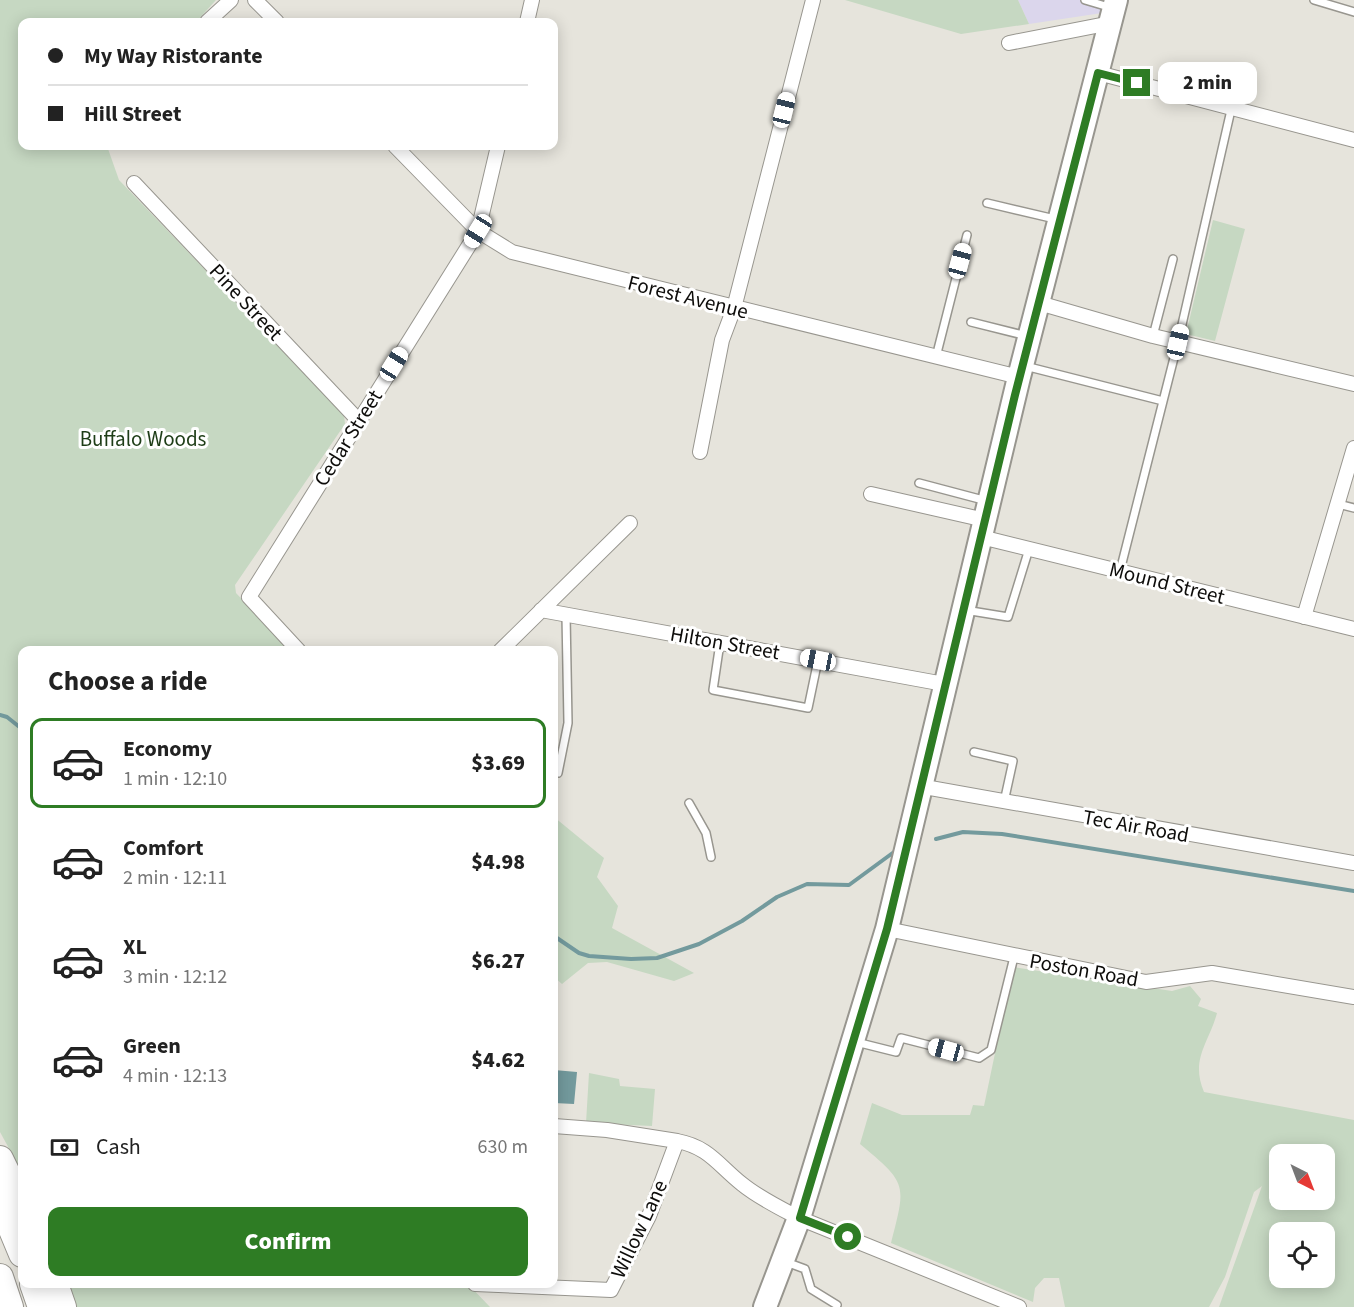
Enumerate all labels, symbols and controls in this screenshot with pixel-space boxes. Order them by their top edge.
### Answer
text: My Way Ristorante [84,40,263,72]
callout: 2 min [1158,62,1257,104]
route end [1123,69,1150,96]
text: 2 min [1183,69,1232,97]
car [771,90,797,130]
text: Hill Street [84,98,181,130]
car [461,211,495,251]
car [947,241,973,281]
street label: Pine Street [202,257,290,347]
street label: Forest Avenue [625,268,751,326]
car [1165,322,1191,362]
car [377,344,411,384]
street label: Cedar Street [306,384,390,492]
park label: Buffalo Woods [80,424,207,454]
street label: Mound Street [1106,554,1228,612]
street label: Hilton Street [668,619,782,667]
car [799,648,837,672]
text: Choose a ride [48,662,208,701]
text: Economy [123,733,212,765]
icon: car [51,736,105,790]
text: $3.69 [471,747,525,779]
text: 1 min · 12:10 [123,765,227,793]
street label: Tec Air Road [1081,802,1191,850]
text: Comfort [123,832,204,864]
icon: car [51,835,105,889]
text: $4.98 [471,846,525,878]
text: 2 min · 12:11 [123,864,227,892]
text: XL [123,931,147,963]
icon: car [51,934,105,988]
text: $6.27 [471,945,525,977]
street label: Poston Road [1027,946,1141,994]
text: 3 min · 12:12 [123,963,227,991]
text: Green [123,1030,181,1062]
icon: car [51,1033,105,1087]
car [926,1037,966,1063]
text: $4.62 [471,1044,525,1076]
text: 4 min · 12:13 [123,1062,227,1090]
icon: cash [48,1131,81,1164]
text: Cash [96,1131,141,1163]
text: 630 m [478,1133,528,1161]
north arrow [1269,1144,1335,1210]
map controls [1269,1144,1335,1288]
street label: Willow Lane [603,1175,675,1283]
button: Confirm [48,1207,528,1276]
button: locate [1269,1222,1335,1288]
route start [834,1223,861,1250]

